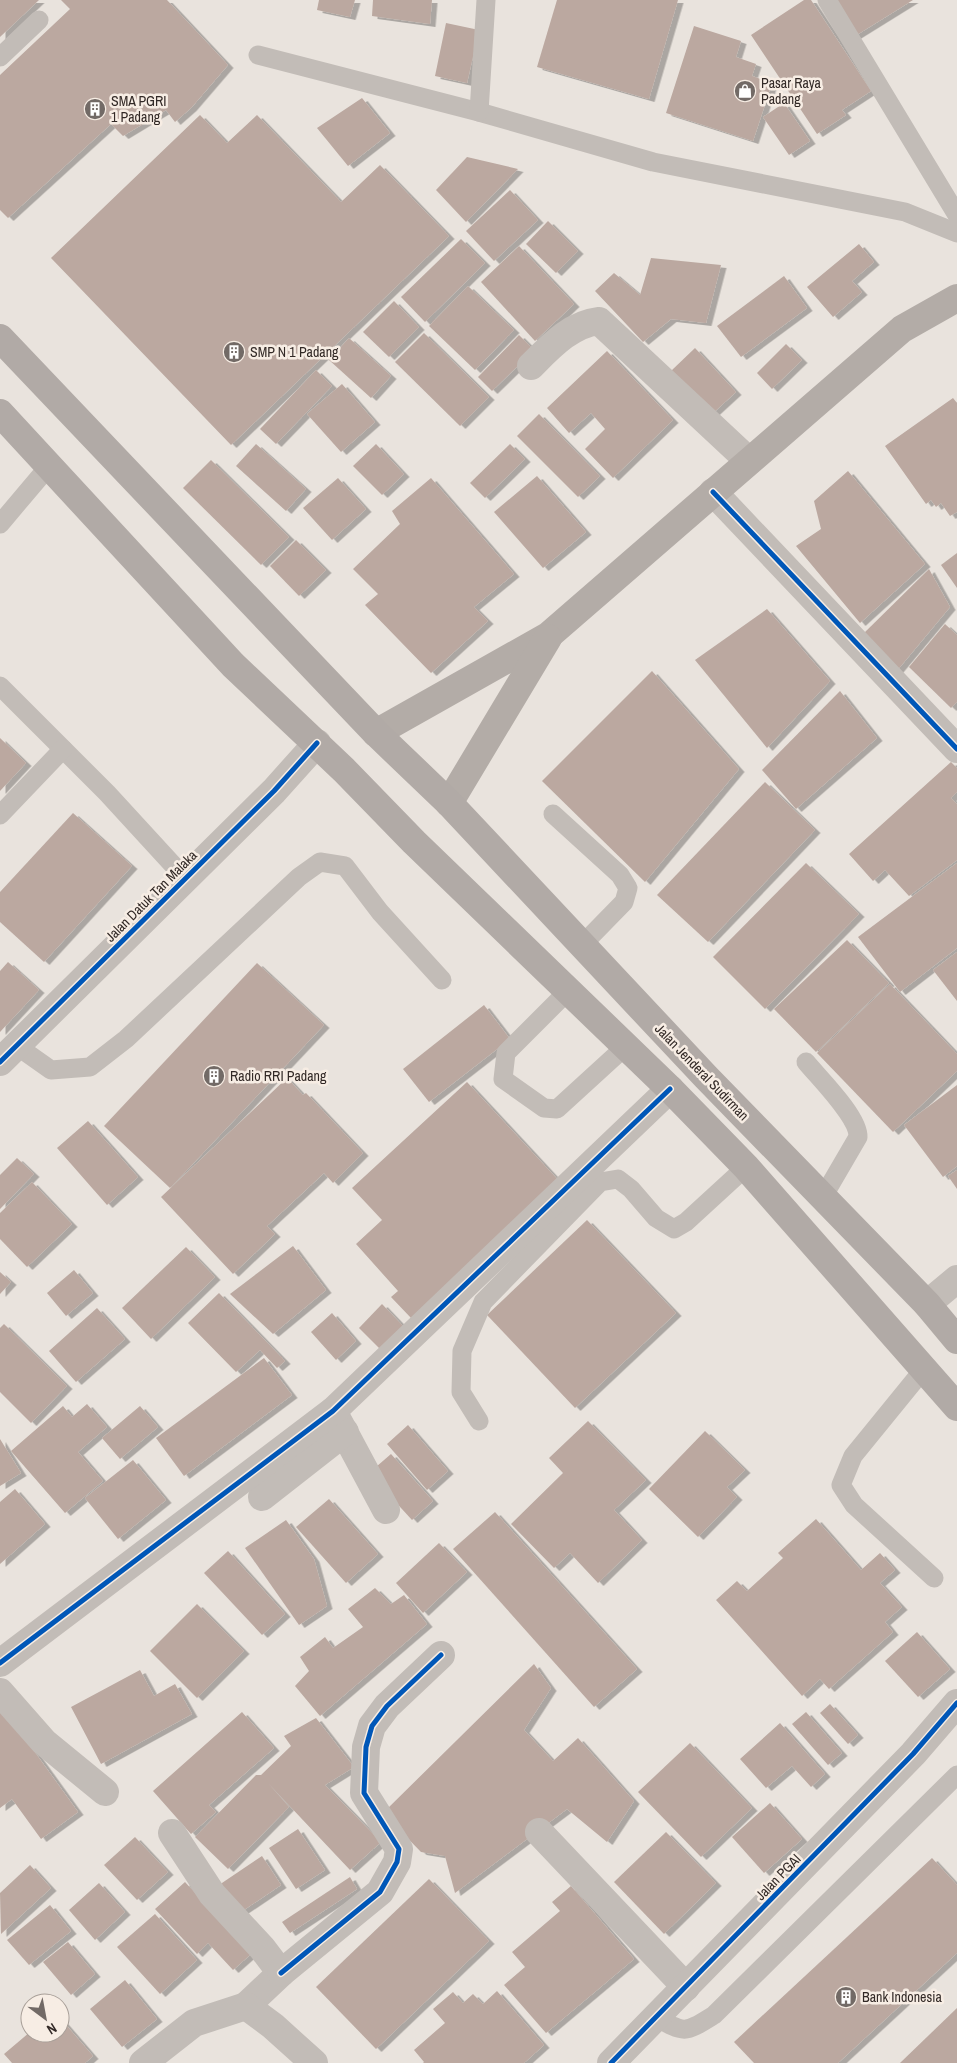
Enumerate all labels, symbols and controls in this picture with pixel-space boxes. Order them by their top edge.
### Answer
place label: Pasar Raya Padang [761,74,822,108]
shop icon: Pasar Raya Padang [733,79,757,103]
place label: SMA PGRI 1 Padang [111,92,167,126]
building icon: SMA PGRI 1 Padang [83,97,107,121]
building icon: SMP N 1 Padang [222,340,246,364]
place label: SMP N 1 Padang [250,343,339,361]
street label: Jalan Datuk Tan Malaka [101,846,201,946]
street label: Jalan Jenderal Sudirman [651,1020,753,1124]
building icon: Radio RRI Padang [202,1064,226,1088]
place label: Radio RRI Padang [230,1067,327,1085]
street label: Jalan PGAI [751,1850,805,1904]
building icon: Bank Indonesia [834,1985,858,2009]
place label: Bank Indonesia [862,1988,942,2006]
north arrow [20,1993,70,2043]
text: N [44,2019,60,2039]

